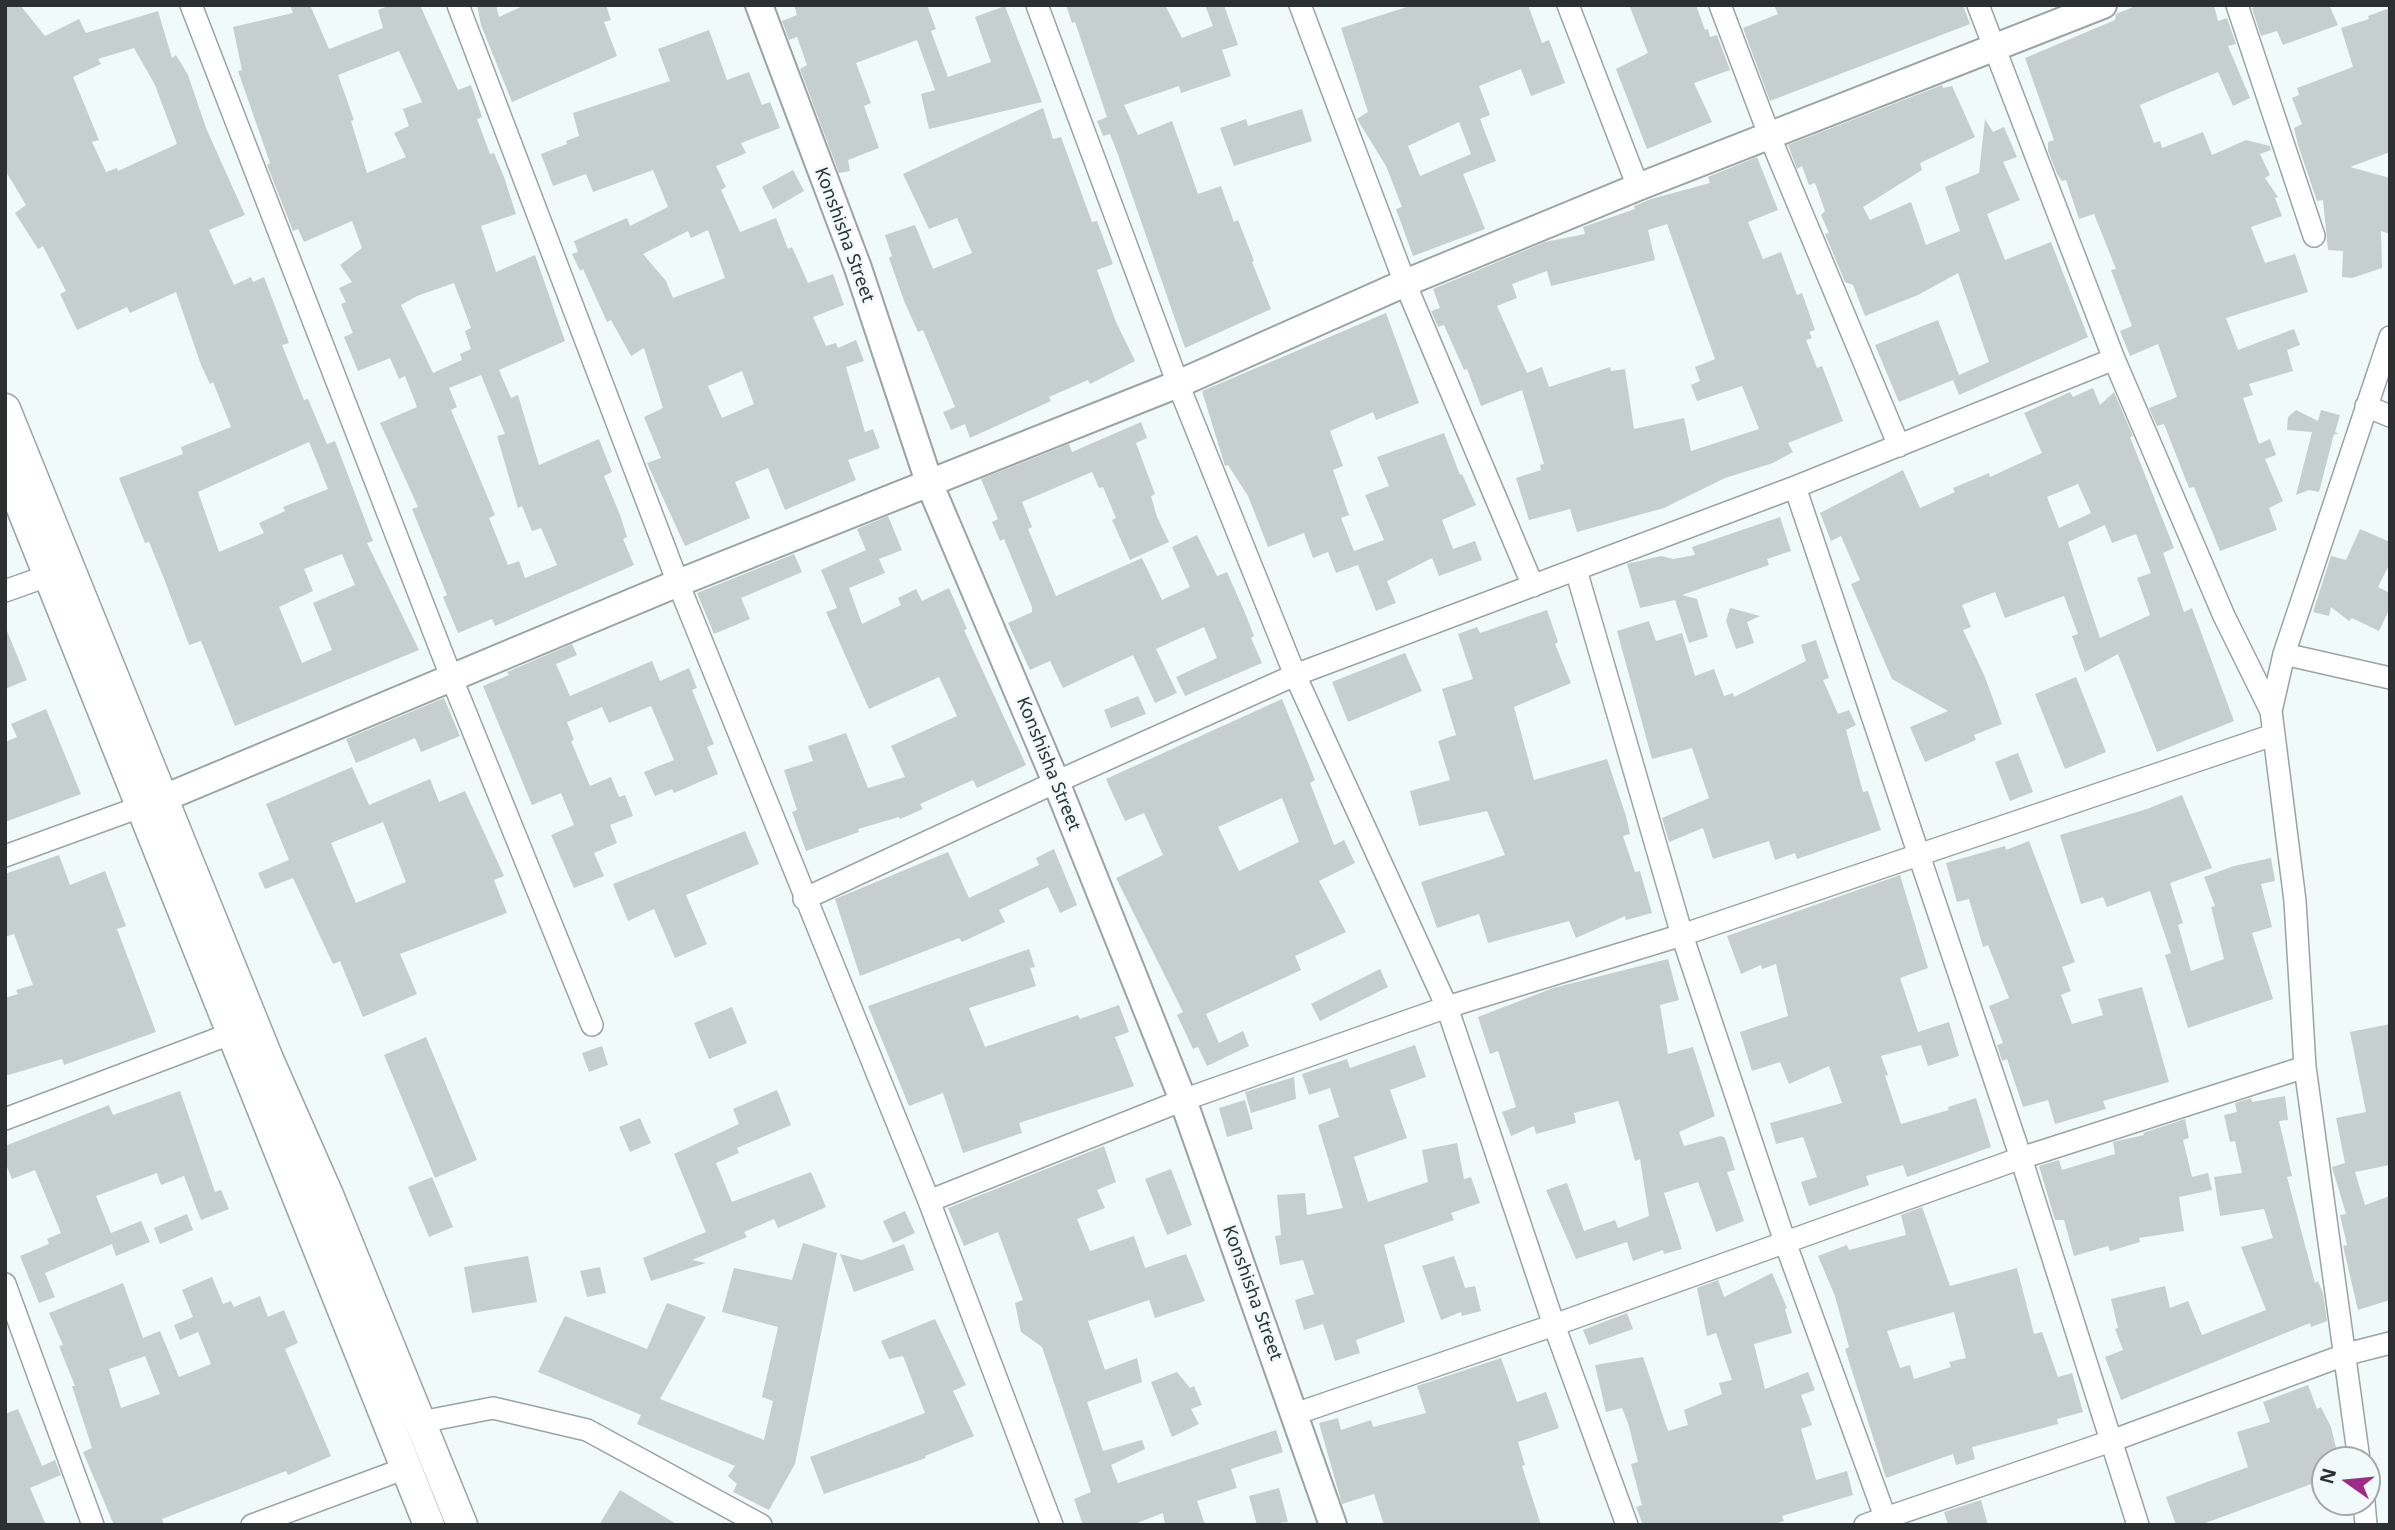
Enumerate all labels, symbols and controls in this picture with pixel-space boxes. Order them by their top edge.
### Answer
street label: Konshisha Street [810,164,878,306]
street label: Konshisha Street [1011,694,1085,834]
street label: Konshisha Street [1218,1222,1286,1364]
north arrow [2311,1446,2381,1516]
text: N [2313,1465,2342,1487]

